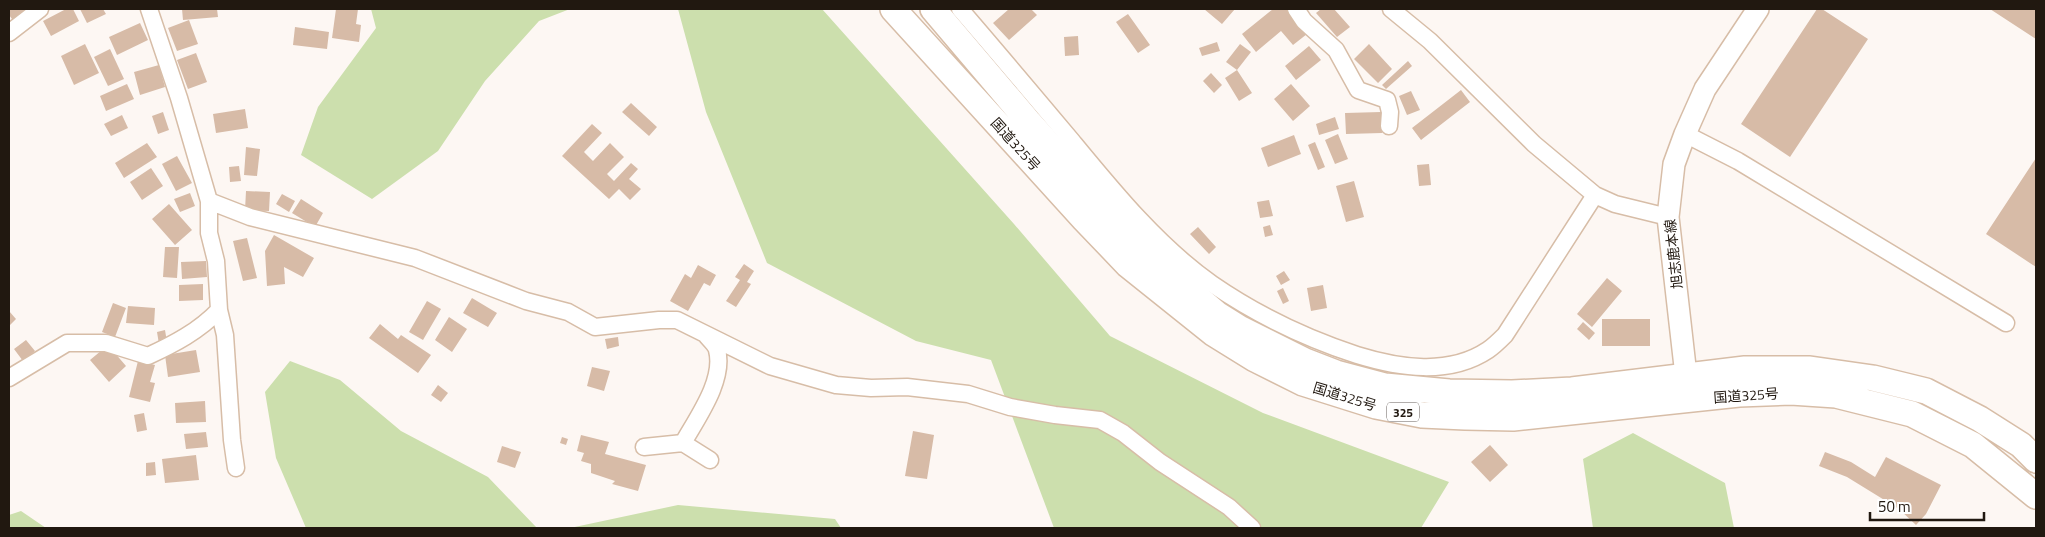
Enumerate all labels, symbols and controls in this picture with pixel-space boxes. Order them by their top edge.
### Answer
street label: 国道325号 [986,113,1046,175]
street label: 旭志鹿本線 [1659,218,1687,290]
street label: 国道325号 [1311,376,1379,416]
street label: 国道325号 [1713,382,1779,408]
road number: 325 [1387,402,1419,422]
scale bar [1870,490,1984,522]
text: 50 m [1878,495,1911,518]

